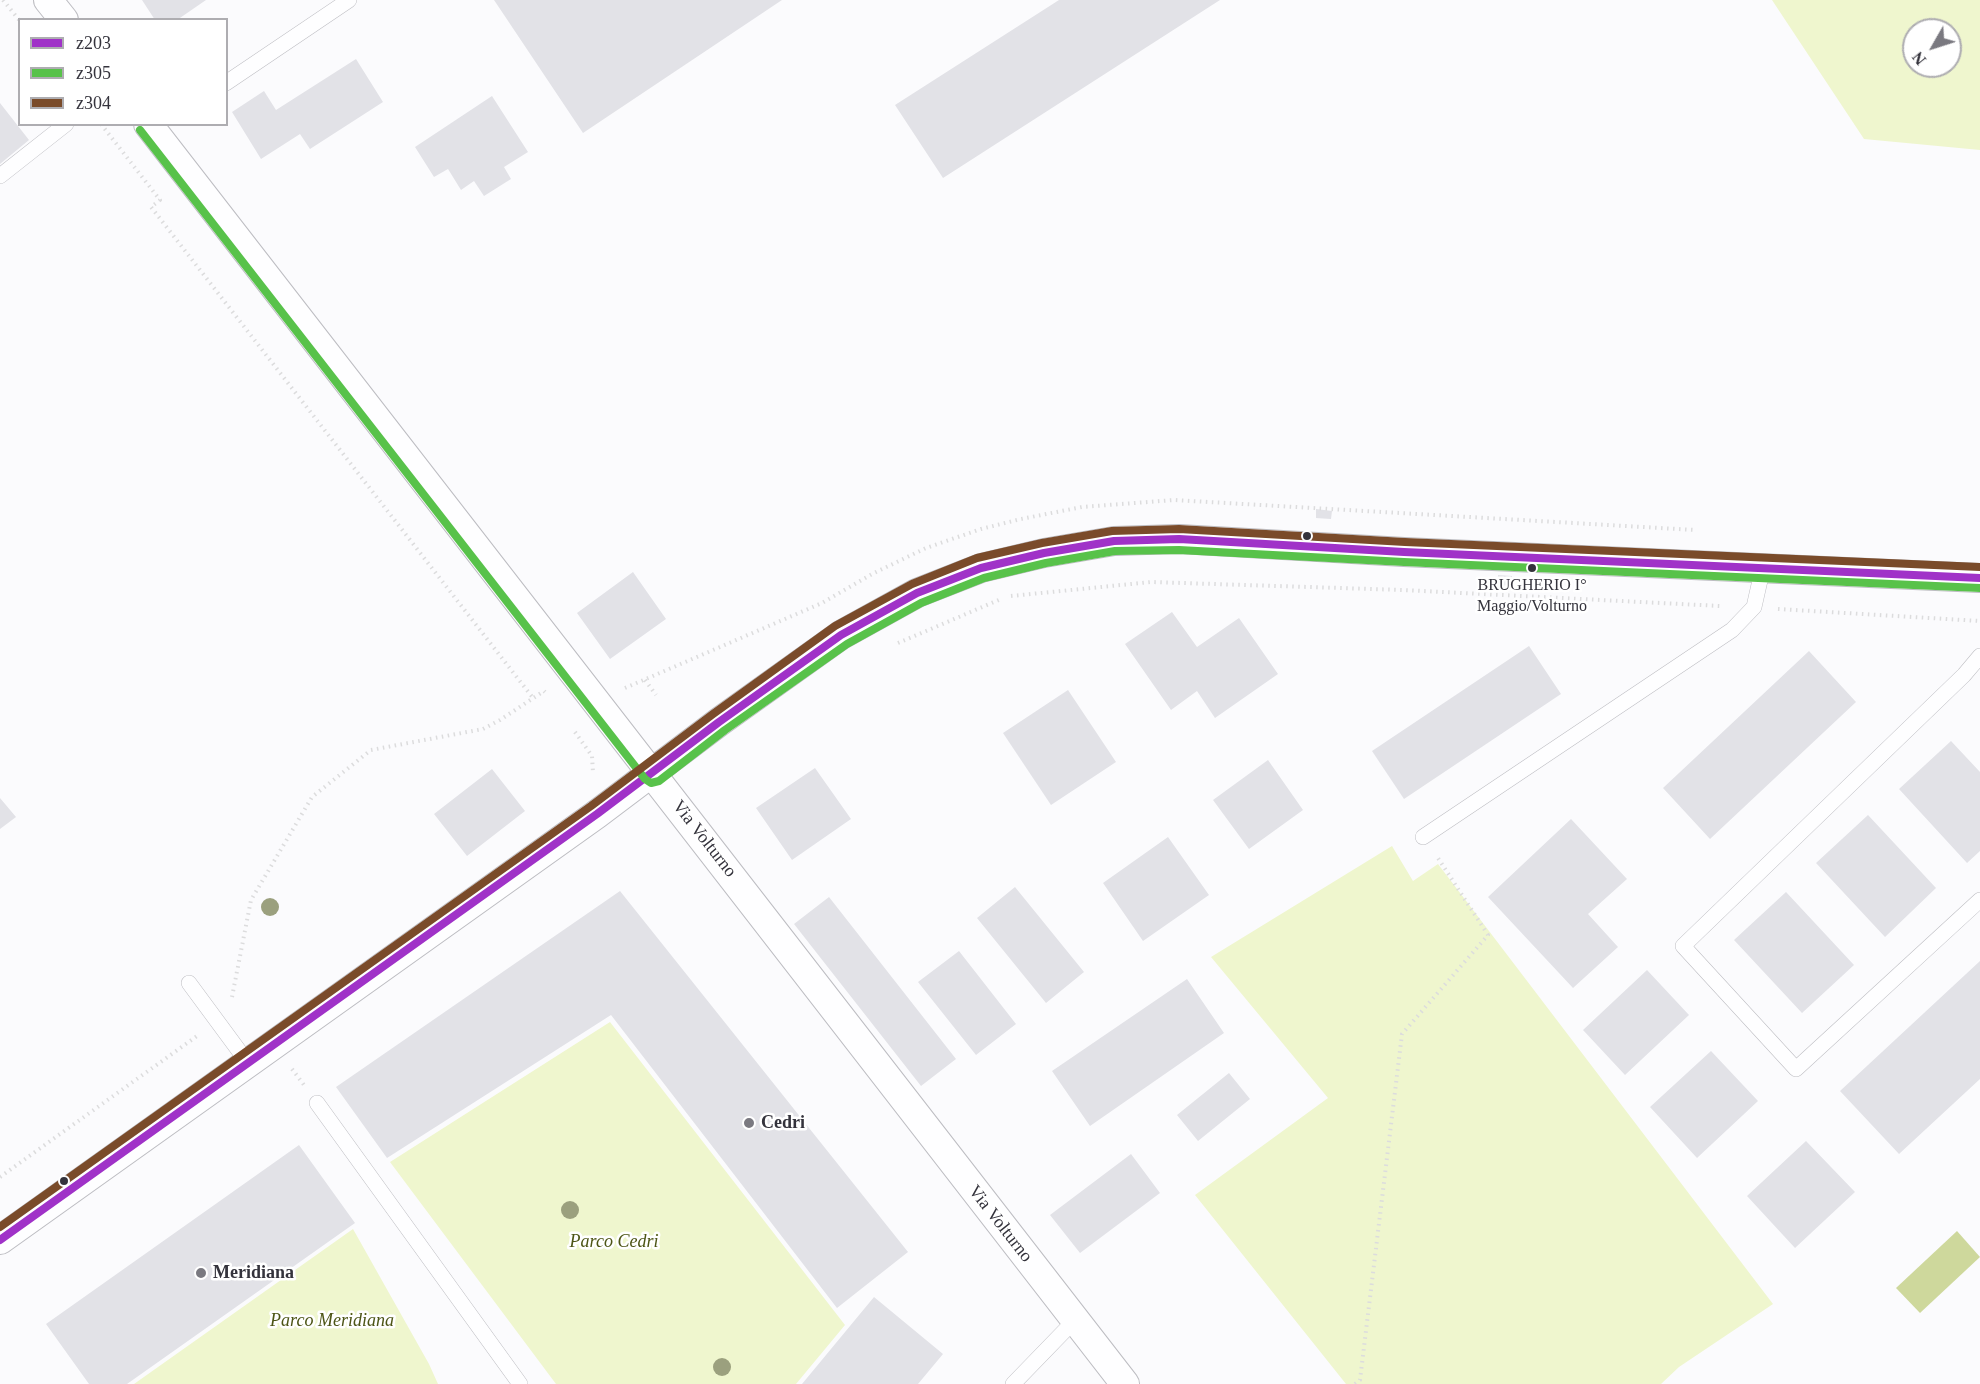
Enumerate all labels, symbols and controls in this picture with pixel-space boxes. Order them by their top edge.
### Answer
legend [18,18,228,126]
north arrow [1902,18,1962,78]
text: z203 [76,33,111,53]
text: N [1909,49,1929,68]
text: z305 [76,63,111,83]
text: z304 [76,93,111,113]
unlabelled marker [1301,530,1313,542]
marker: BRUGHERIO I° Maggio/Volturno [1526,562,1538,574]
place label: BRUGHERIO I° Maggio/Volturno [1477,576,1587,614]
street label: Via Volturno [667,796,741,882]
place label: Cedri [761,1112,805,1134]
marker: Cedri [742,1116,756,1130]
unlabelled marker [58,1175,70,1187]
street label: Via Volturno [963,1181,1037,1267]
park label: Parco Cedri [570,1231,658,1253]
place label: Meridiana [213,1262,294,1284]
marker: Meridiana [194,1266,208,1280]
park label: Parco Meridiana [270,1310,394,1332]

